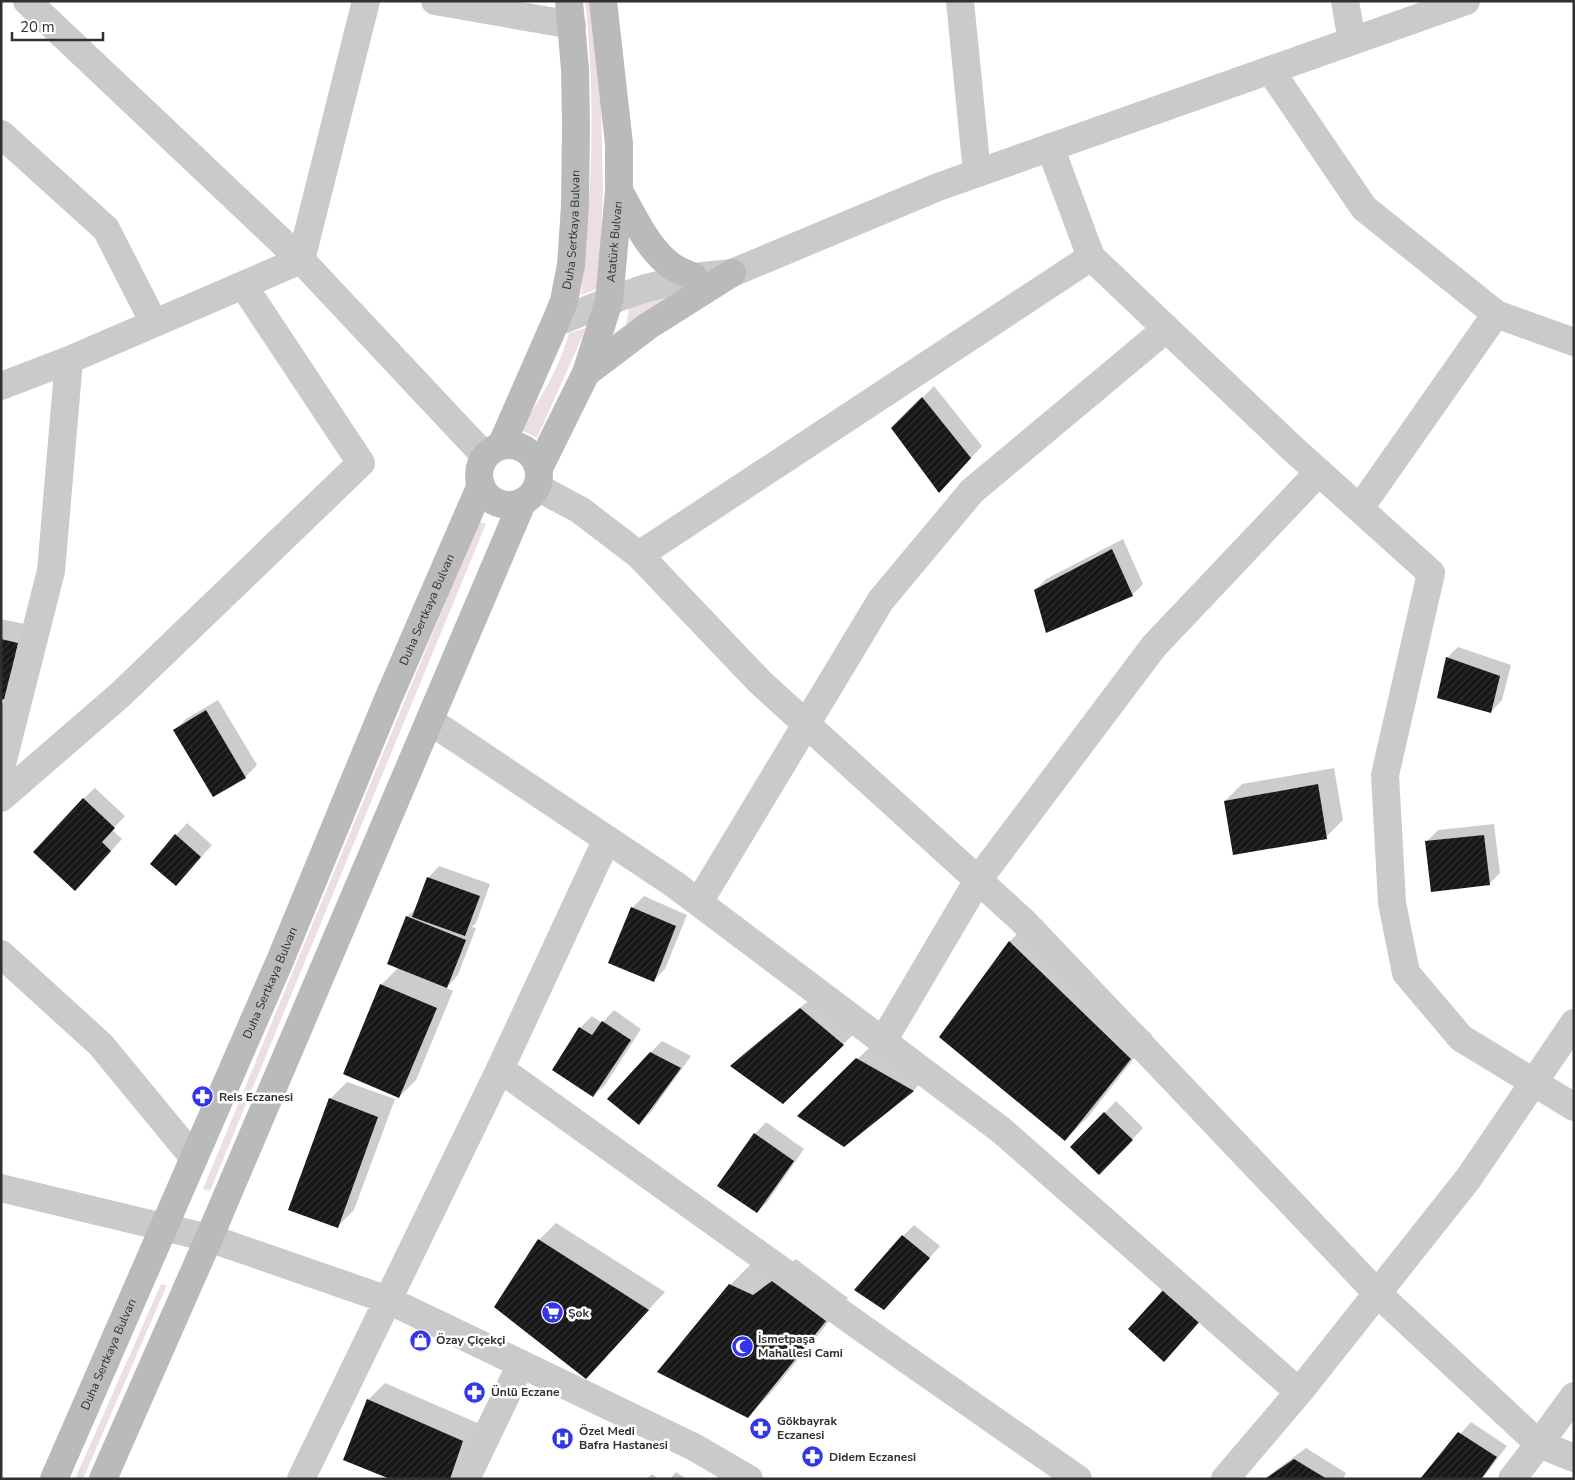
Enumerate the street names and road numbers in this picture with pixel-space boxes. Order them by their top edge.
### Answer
street label: Duha Sertkaya Bulvarı [558,170,583,291]
street label: Atatürk Bulvarı [603,201,626,283]
street label: Duha Sertkaya Bulvarı [396,551,458,668]
street label: Duha Sertkaya Bulvarı [239,925,301,1041]
street label: Duha Sertkaya Bulvarı [77,1296,140,1413]

